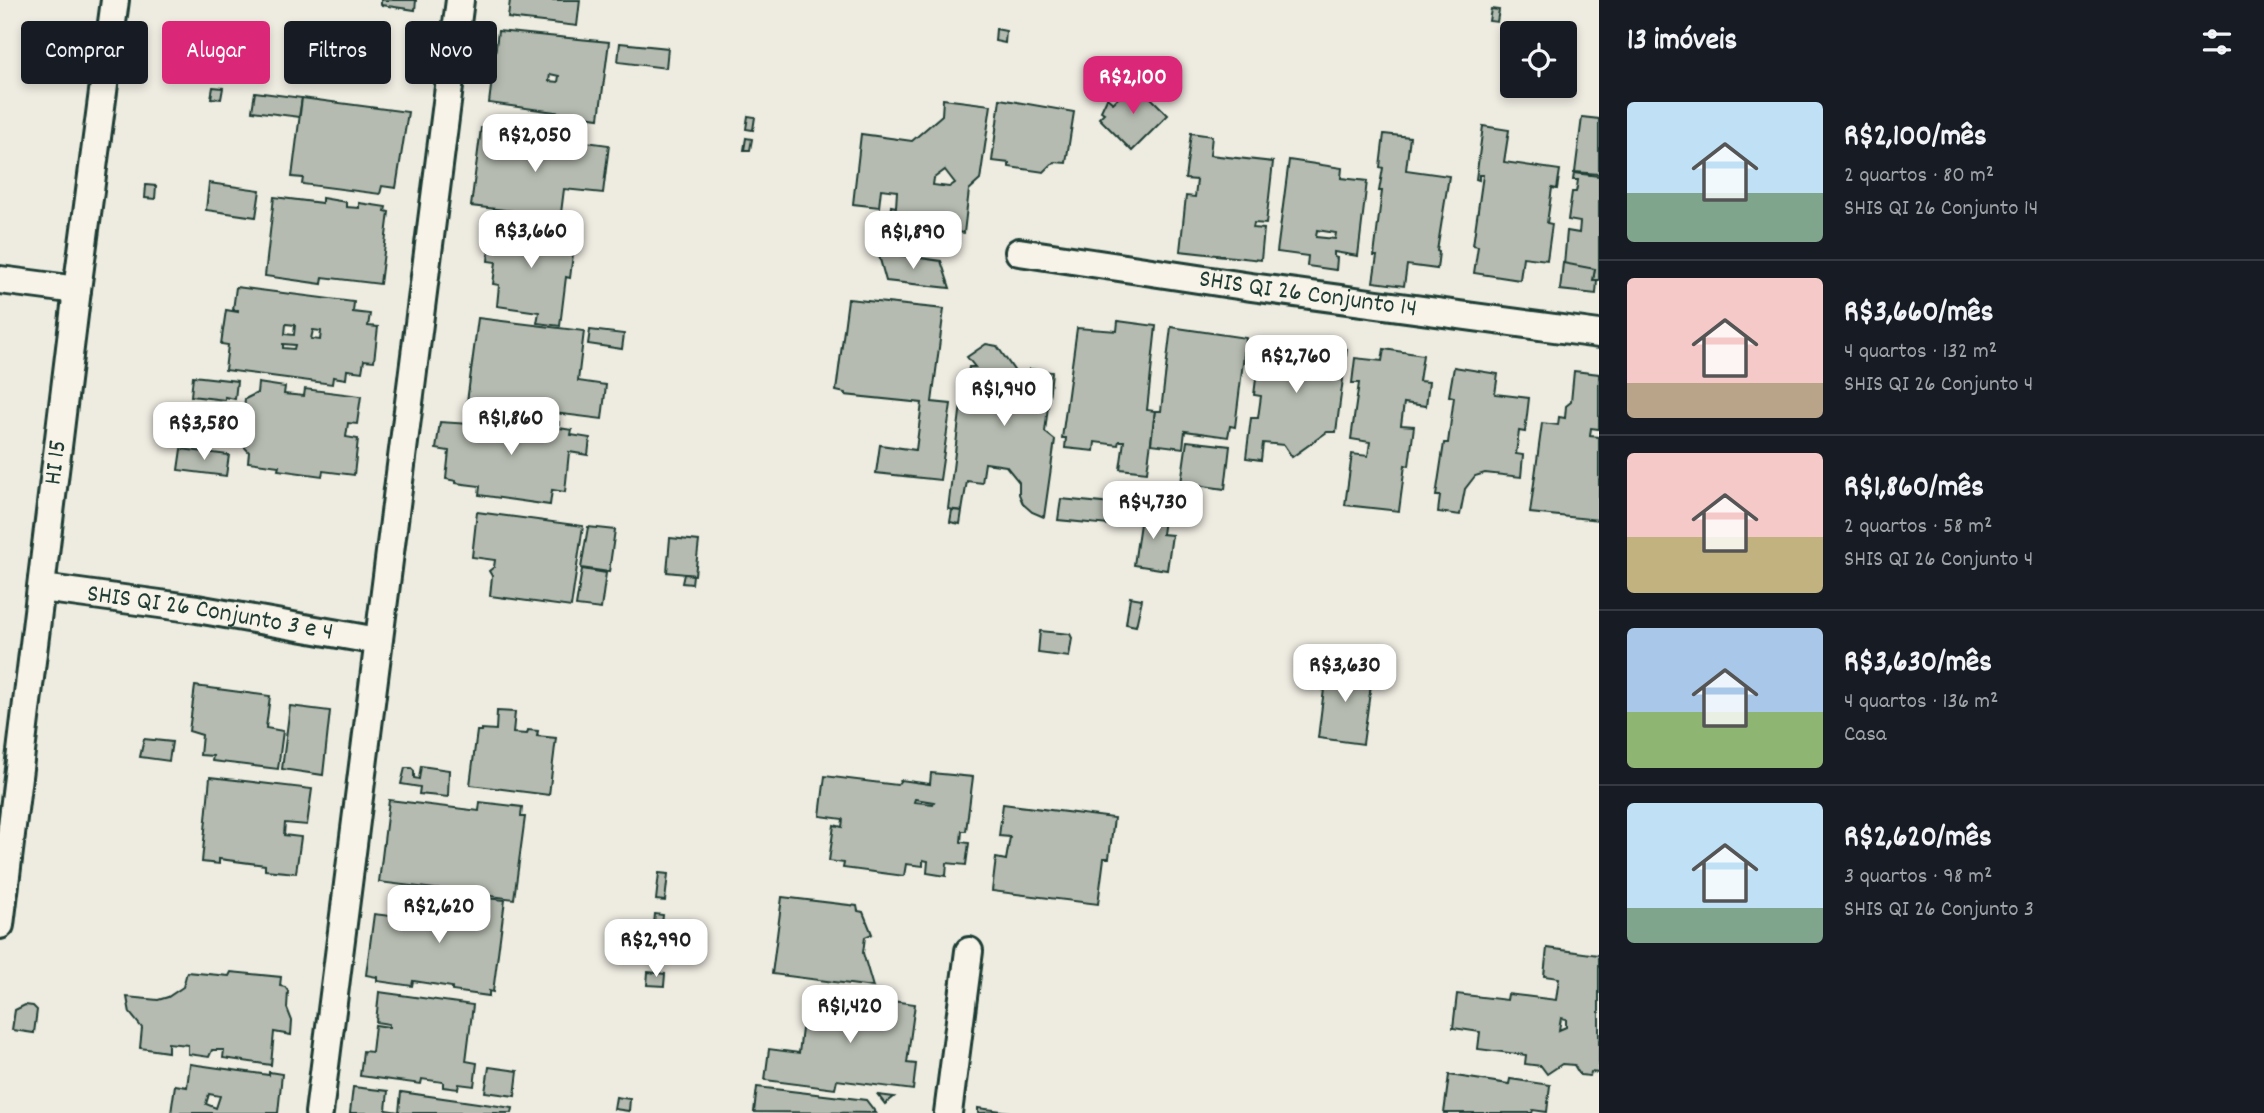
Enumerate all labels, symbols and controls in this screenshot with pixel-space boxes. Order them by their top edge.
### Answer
chip: Comprar [21,21,148,84]
chip: Alugar [162,21,270,84]
chip: Filtros [284,21,391,84]
chip: Novo [405,21,497,84]
map controls [1500,21,1577,98]
button: locate [1500,21,1577,98]
text: 13 imóveis [1627,21,1737,64]
icon: filters [2198,23,2236,61]
pin: R$2,100 [1068,57,1198,116]
text: R$2,100 [1099,62,1167,95]
pin: R$2,050 [470,114,600,174]
text: R$2,100/mês [1844,117,1987,160]
text: R$2,050 [498,120,572,153]
icon: home [1683,130,1767,214]
text: 2 quartos · 80 m² [1844,160,1994,193]
text: SHIS QI 26 Conjunto 14 [1844,193,2038,226]
pin: R$3,660 [466,210,596,270]
pin: R$1,890 [848,212,978,271]
text: R$3,660 [495,216,567,249]
text: R$1,890 [881,217,945,250]
street label: SHIS QI 26 Conjunto 14 [1196,261,1419,328]
text: R$3,660/mês [1844,293,1993,336]
icon: home [1683,306,1767,390]
pin: R$2,760 [1231,336,1361,395]
text: 4 quartos · 132 m² [1844,336,1997,369]
text: R$2,760 [1261,341,1331,374]
pin: R$1,940 [939,368,1069,428]
text: SHIS QI 26 Conjunto 4 [1844,369,2033,402]
text: R$1,940 [972,374,1036,407]
pin: R$1,860 [446,398,576,457]
pin: R$3,580 [139,402,269,462]
text: R$1,860 [478,403,544,436]
text: R$3,580 [169,408,239,441]
street label: HI 15 [35,438,77,487]
text: R$1,860/mês [1844,468,1984,511]
icon: home [1683,481,1767,565]
pin: R$4,730 [1088,482,1218,541]
text: R$4,730 [1119,487,1187,520]
text: 2 quartos · 58 m² [1844,511,1992,544]
text: SHIS QI 26 Conjunto 4 [1844,544,2033,577]
street label: SHIS QI 26 Conjunto 3 e 4 [85,576,336,651]
text: R$3,630/mês [1844,643,1992,686]
pin: R$3,630 [1280,644,1410,704]
text: R$3,630 [1309,650,1381,683]
icon: home [1683,656,1767,740]
text: 4 quartos · 136 m² [1844,686,1998,719]
text: Casa [1844,719,1887,752]
text: R$2,620/mês [1844,818,1992,861]
icon: home [1683,831,1767,915]
text: 3 quartos · 98 m² [1844,861,1992,894]
pin: R$2,620 [374,886,504,945]
text: R$2,620 [403,891,475,924]
text: SHIS QI 26 Conjunto 3 [1844,894,2034,927]
pin: R$2,990 [591,920,721,979]
text: R$2,990 [621,925,691,958]
pin: R$1,420 [785,986,915,1045]
text: R$1,420 [818,991,882,1024]

